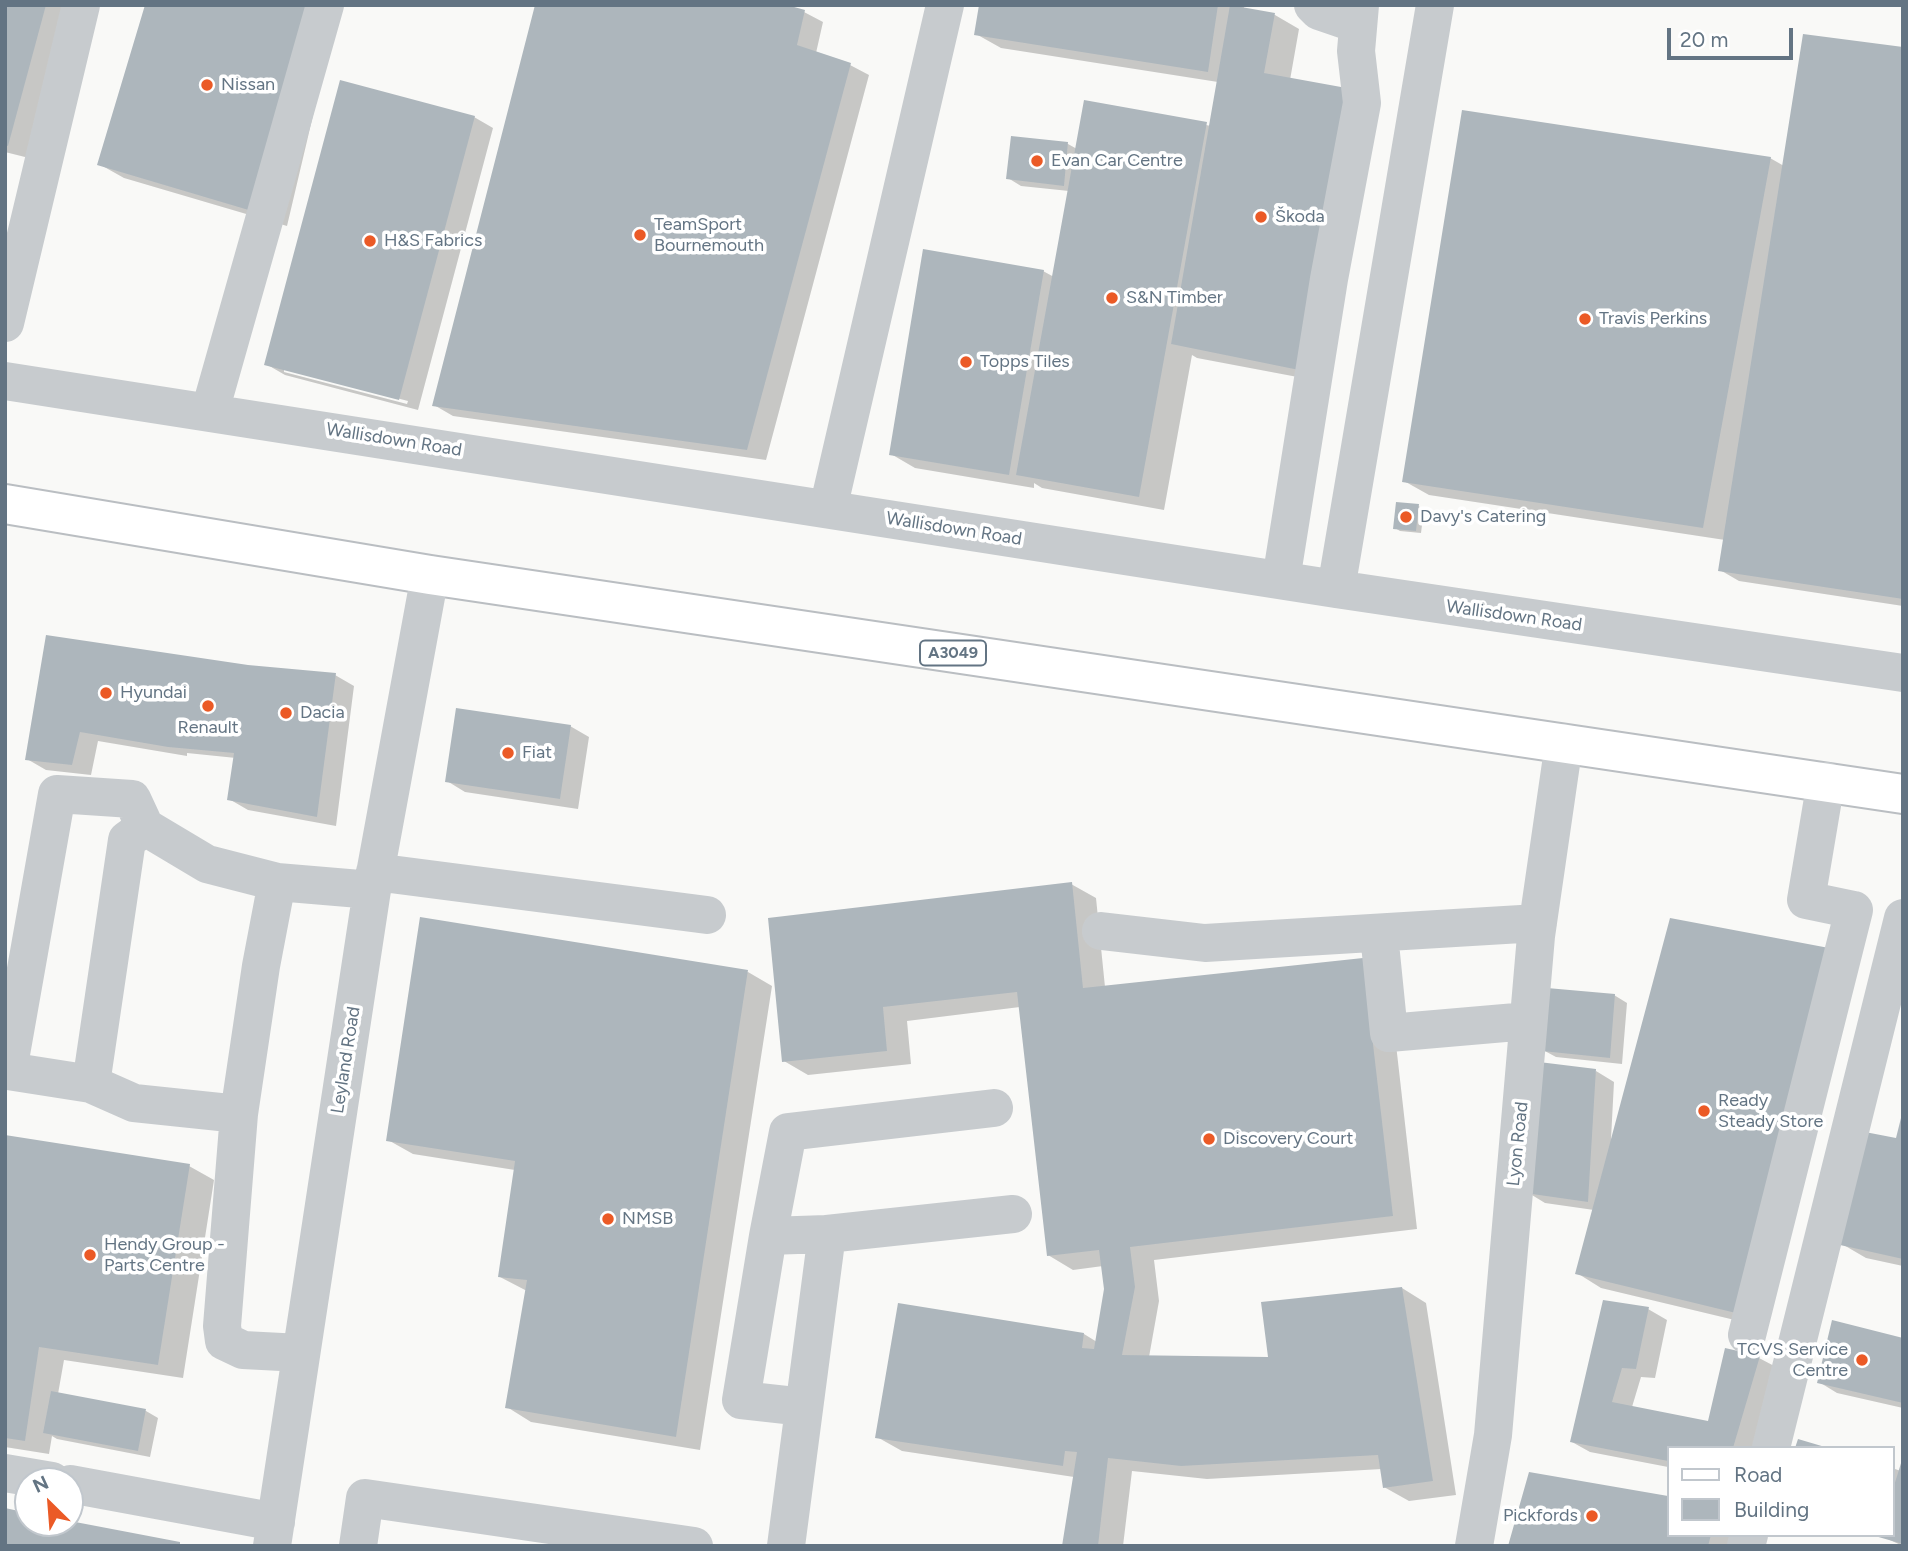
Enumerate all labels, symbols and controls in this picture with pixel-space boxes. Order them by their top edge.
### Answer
scale bar [1670,14,1796,58]
text: 20 m [1680,27,1728,52]
place label: Nissan [221,74,275,96]
marker: Nissan [199,77,215,93]
place label: Evan Car Centre [1051,150,1183,172]
marker: Evan Car Centre [1029,153,1045,169]
place label: Škoda [1275,206,1325,228]
marker: Škoda [1253,209,1269,225]
place label: TeamSport Bournemouth [654,214,764,256]
marker: TeamSport Bournemouth [632,227,648,243]
place label: H&S Fabrics [384,230,482,252]
marker: H&S Fabrics [362,233,378,249]
place label: S&N Timber [1126,287,1223,309]
marker: S&N Timber [1104,290,1120,306]
place label: Travis Perkins [1599,308,1707,330]
marker: Travis Perkins [1577,311,1593,327]
place label: Topps Tiles [980,351,1070,373]
marker: Topps Tiles [958,354,974,370]
street label: Wallisdown Road [325,419,463,461]
place label: Davy's Catering [1420,506,1546,528]
street label: Wallisdown Road [885,508,1023,550]
marker: Davy's Catering [1398,509,1414,525]
street label: Wallisdown Road [1445,596,1583,636]
road number: A3049 [920,640,986,666]
place label: Hyundai [120,682,187,704]
marker: Hyundai [98,685,114,701]
marker: Renault [200,698,216,714]
place label: Dacia [300,702,345,724]
marker: Dacia [278,705,294,721]
place label: Renault [177,717,239,739]
place label: Fiat [522,742,552,764]
marker: Fiat [500,745,516,761]
street label: Leyland Road [327,1005,365,1115]
place label: Ready Steady Store [1718,1090,1823,1132]
street label: Lyon Road [1503,1101,1533,1187]
marker: Ready Steady Store [1696,1103,1712,1119]
place label: Discovery Court [1223,1128,1353,1150]
marker: Discovery Court [1201,1131,1217,1147]
place label: NMSB [622,1208,673,1230]
marker: NMSB [600,1211,616,1227]
place label: Hendy Group - Parts Centre [104,1234,225,1276]
marker: Hendy Group - Parts Centre [82,1247,98,1263]
place label: TCVS Service Centre [1737,1339,1848,1382]
marker: TCVS Service Centre [1854,1352,1870,1368]
legend [1666,1446,1894,1537]
text: Road [1734,1462,1782,1487]
north arrow [14,1467,84,1537]
text: N [29,1471,52,1498]
text: Building [1734,1497,1809,1522]
place label: Pickfords [1503,1505,1578,1527]
marker: Pickfords [1584,1508,1600,1524]

